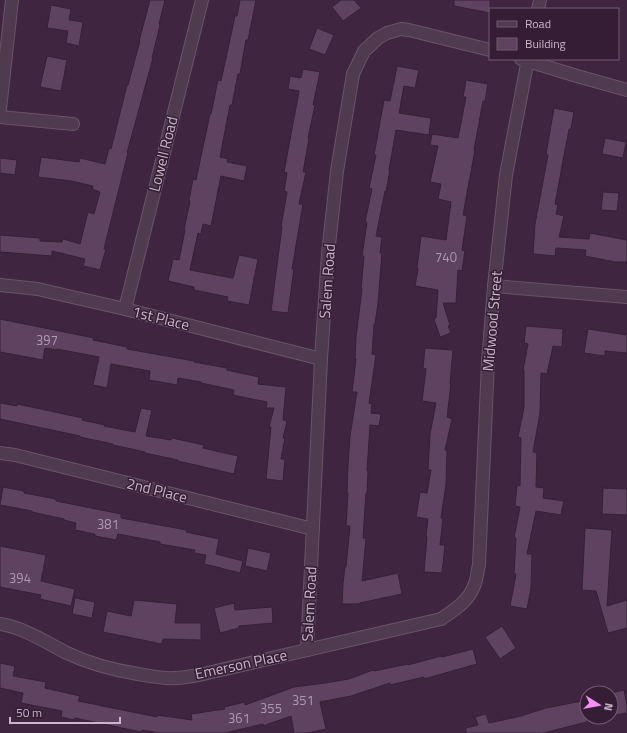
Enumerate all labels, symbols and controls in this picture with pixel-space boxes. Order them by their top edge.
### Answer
legend [489,8,619,60]
text: Road [525,14,551,33]
text: Building [525,34,566,53]
street label: Lowell Road [143,114,183,194]
street label: Salem Road [313,243,341,319]
house number: 740 [435,247,457,267]
street label: Midwood Street [476,269,508,372]
street label: 1st Place [130,300,192,336]
house number: 397 [36,330,58,350]
street label: 2nd Place [124,471,190,509]
house number: 381 [97,514,119,534]
street label: Salem Road [296,566,322,642]
house number: 394 [9,568,31,588]
street label: Emerson Place [193,643,289,685]
north arrow [579,685,619,725]
house number: 351 [292,690,314,710]
house number: 355 [260,698,282,718]
scale bar [10,699,120,725]
text: N [600,702,617,712]
text: 50 m [16,703,42,722]
house number: 361 [228,708,250,728]

